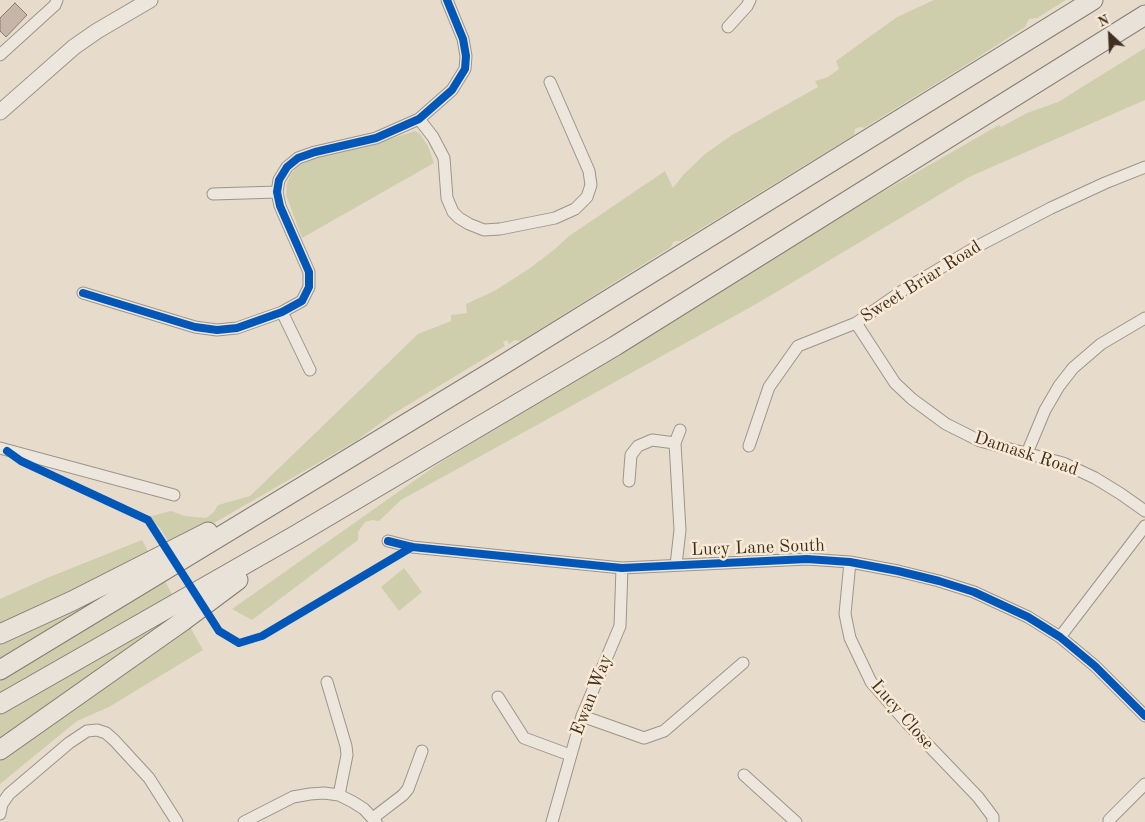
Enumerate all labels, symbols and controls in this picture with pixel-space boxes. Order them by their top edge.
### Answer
north arrow [1085,10,1135,60]
text: N [1096,13,1111,30]
street label: Sweet Briar Road [857,236,985,328]
street label: Damask Road [971,427,1081,481]
street label: Lucy Lane South [691,535,825,561]
street label: Ewan Way [567,651,617,739]
street label: Lucy Close [866,675,938,755]

